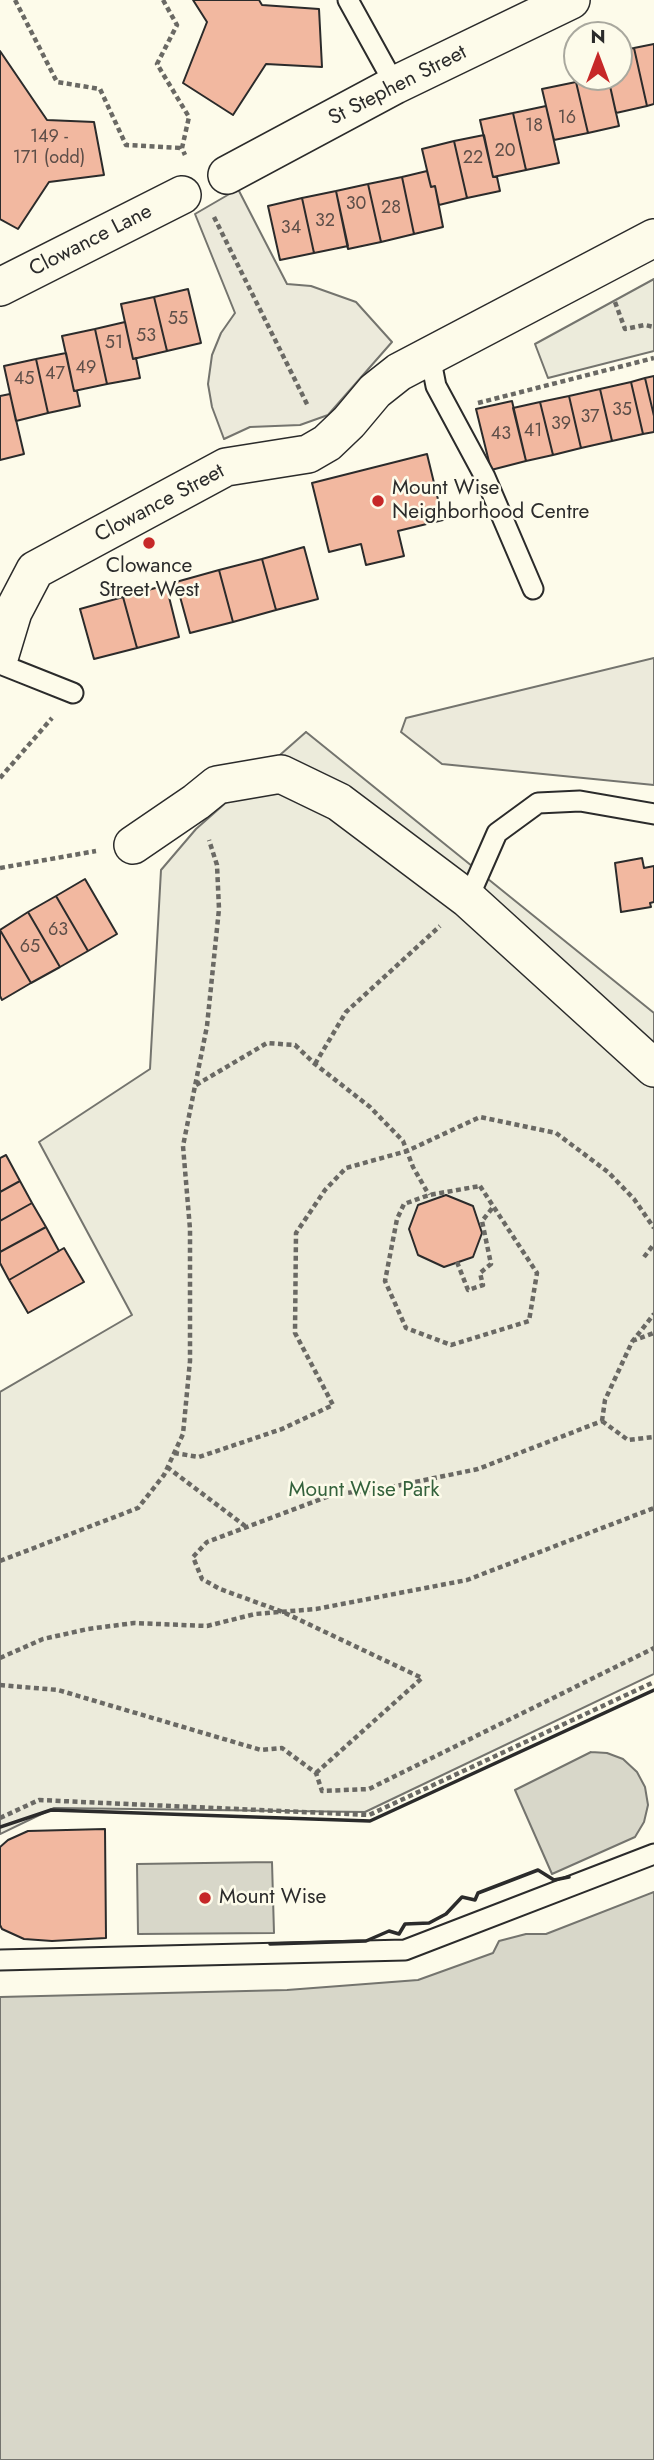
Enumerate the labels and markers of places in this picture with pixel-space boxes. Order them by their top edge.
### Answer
place label: Mount Wise Neighborhood Centre [392,476,589,526]
marker: Mount Wise Neighborhood Centre [370,493,386,509]
marker: Clowance Street West [141,535,157,551]
place label: Clowance Street West [99,554,199,604]
place label: Mount Wise [219,1885,326,1911]
marker: Mount Wise [197,1890,213,1906]

